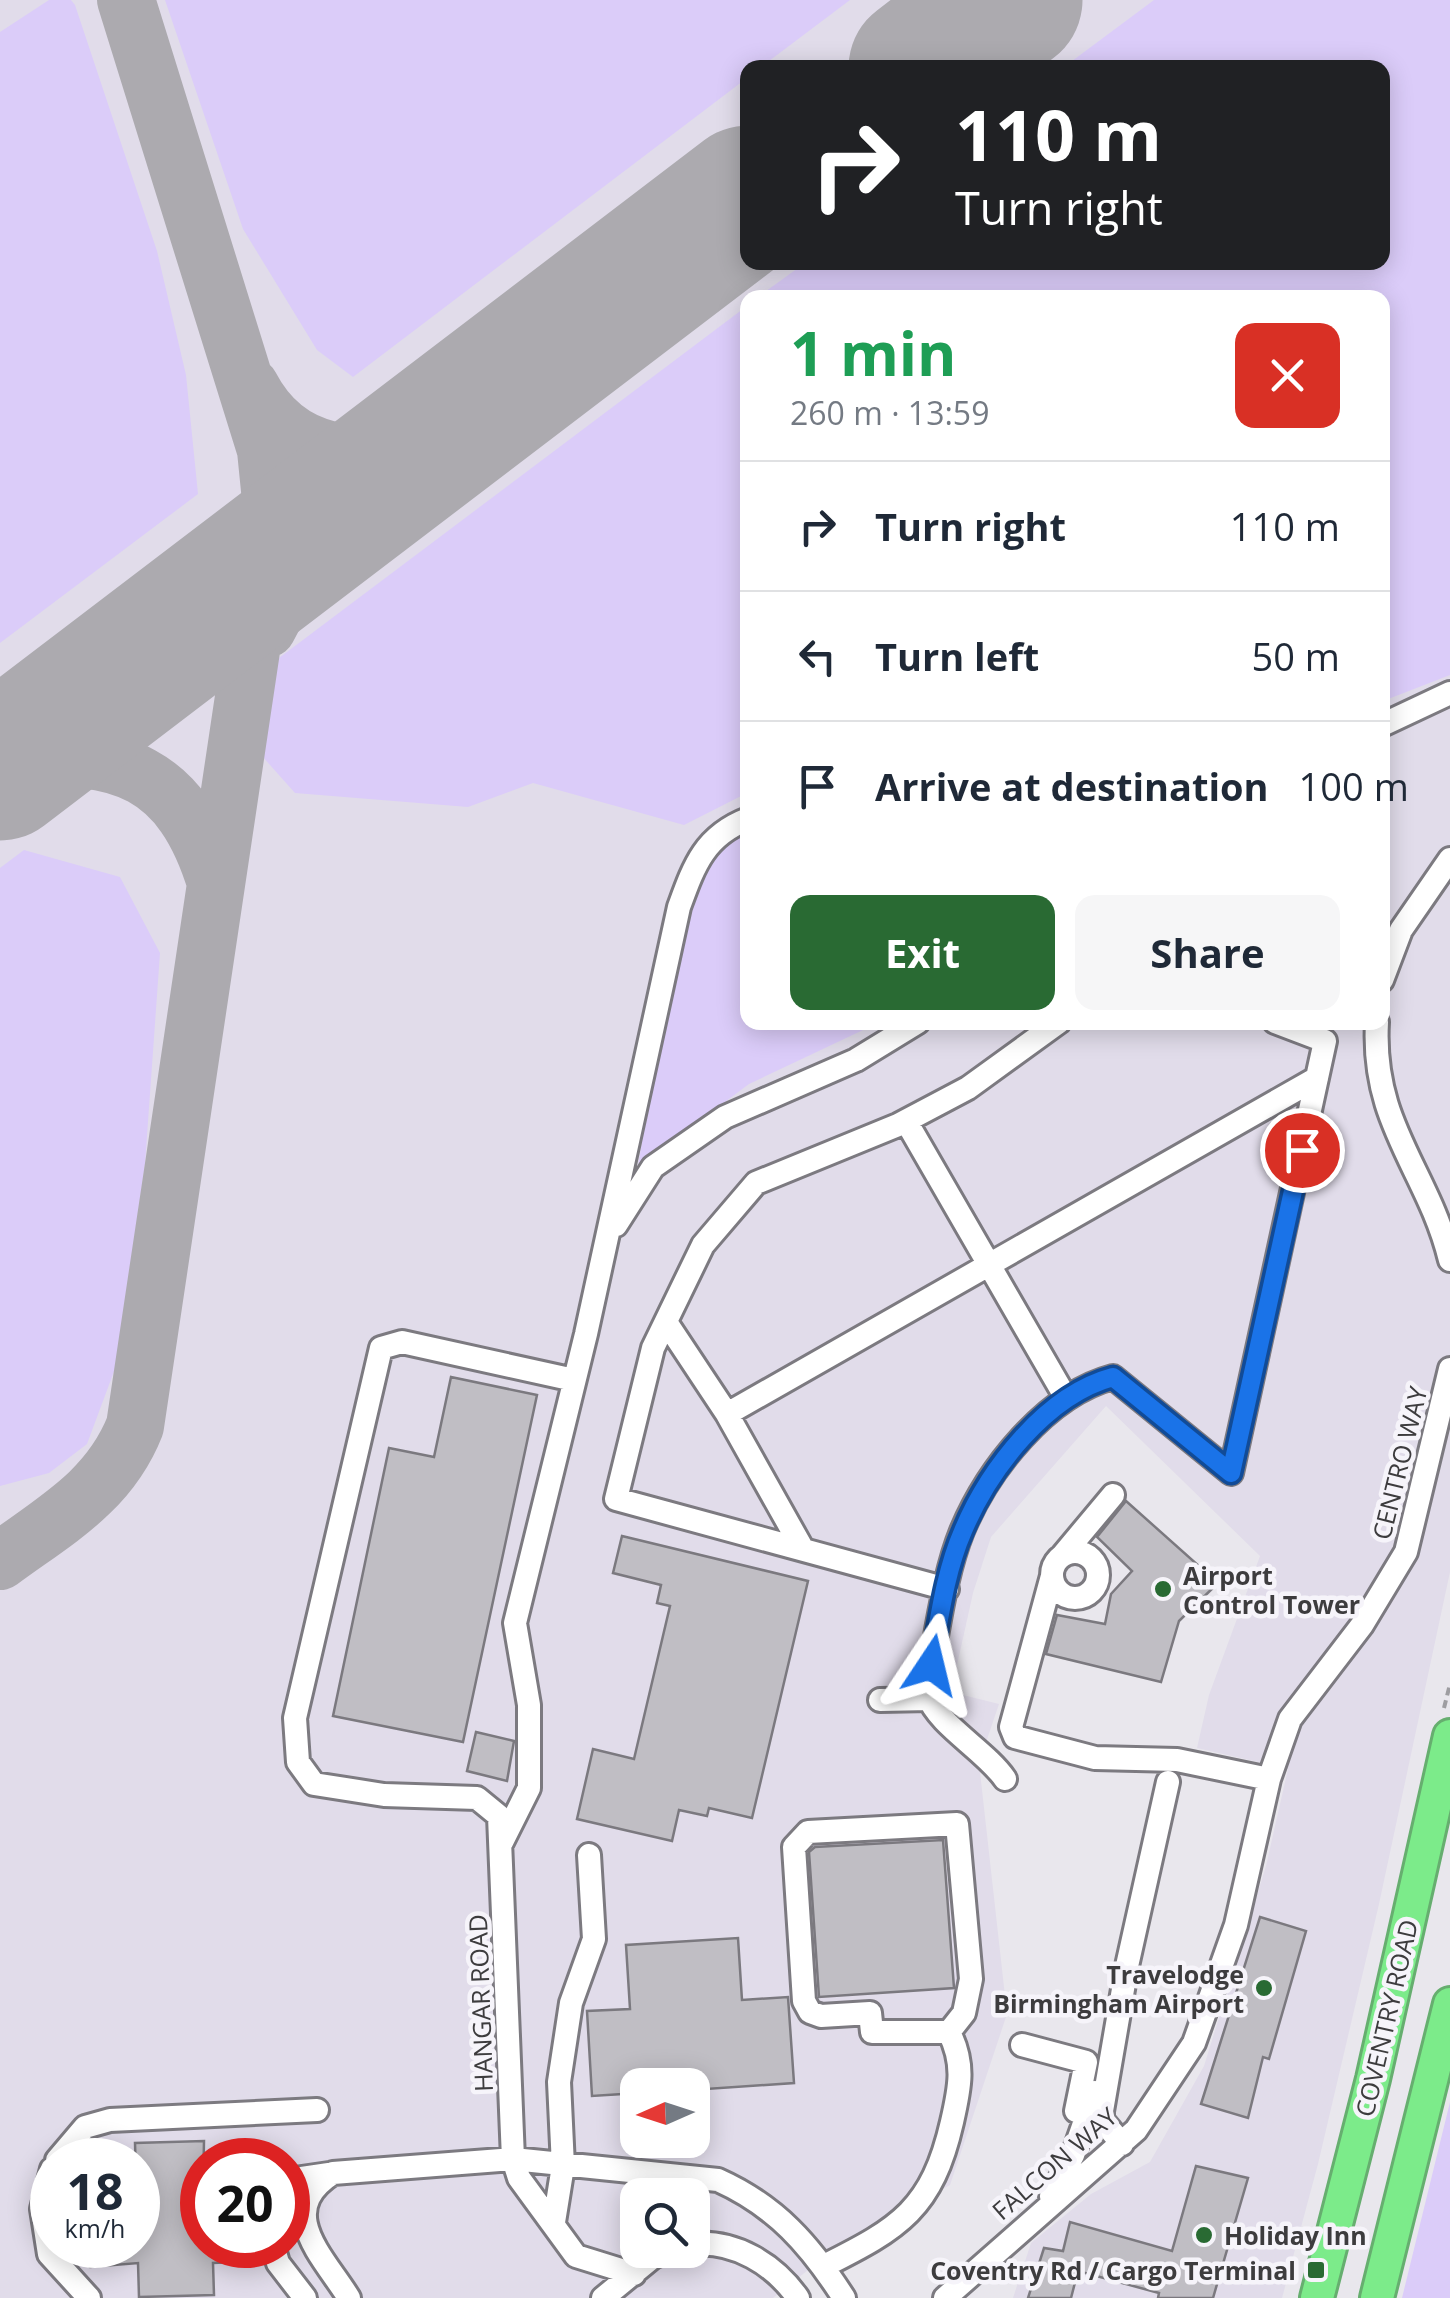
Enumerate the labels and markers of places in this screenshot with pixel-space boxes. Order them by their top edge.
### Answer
pin [1260,1108,1345,1193]
place label: Airport Control Tower [1183,1558,1360,1621]
marker: Airport Control Tower [1152,1578,1174,1600]
place label: Travelodge Birmingham Airport [993,1957,1244,2020]
marker: Travelodge Birmingham Airport [1253,1977,1275,1999]
place label: Holiday Inn [1224,2218,1367,2252]
marker: Holiday Inn [1193,2224,1215,2246]
place label: Coventry Rd / Cargo Terminal [930,2253,1296,2287]
marker: Coventry Rd / Cargo Terminal [1305,2259,1327,2281]

